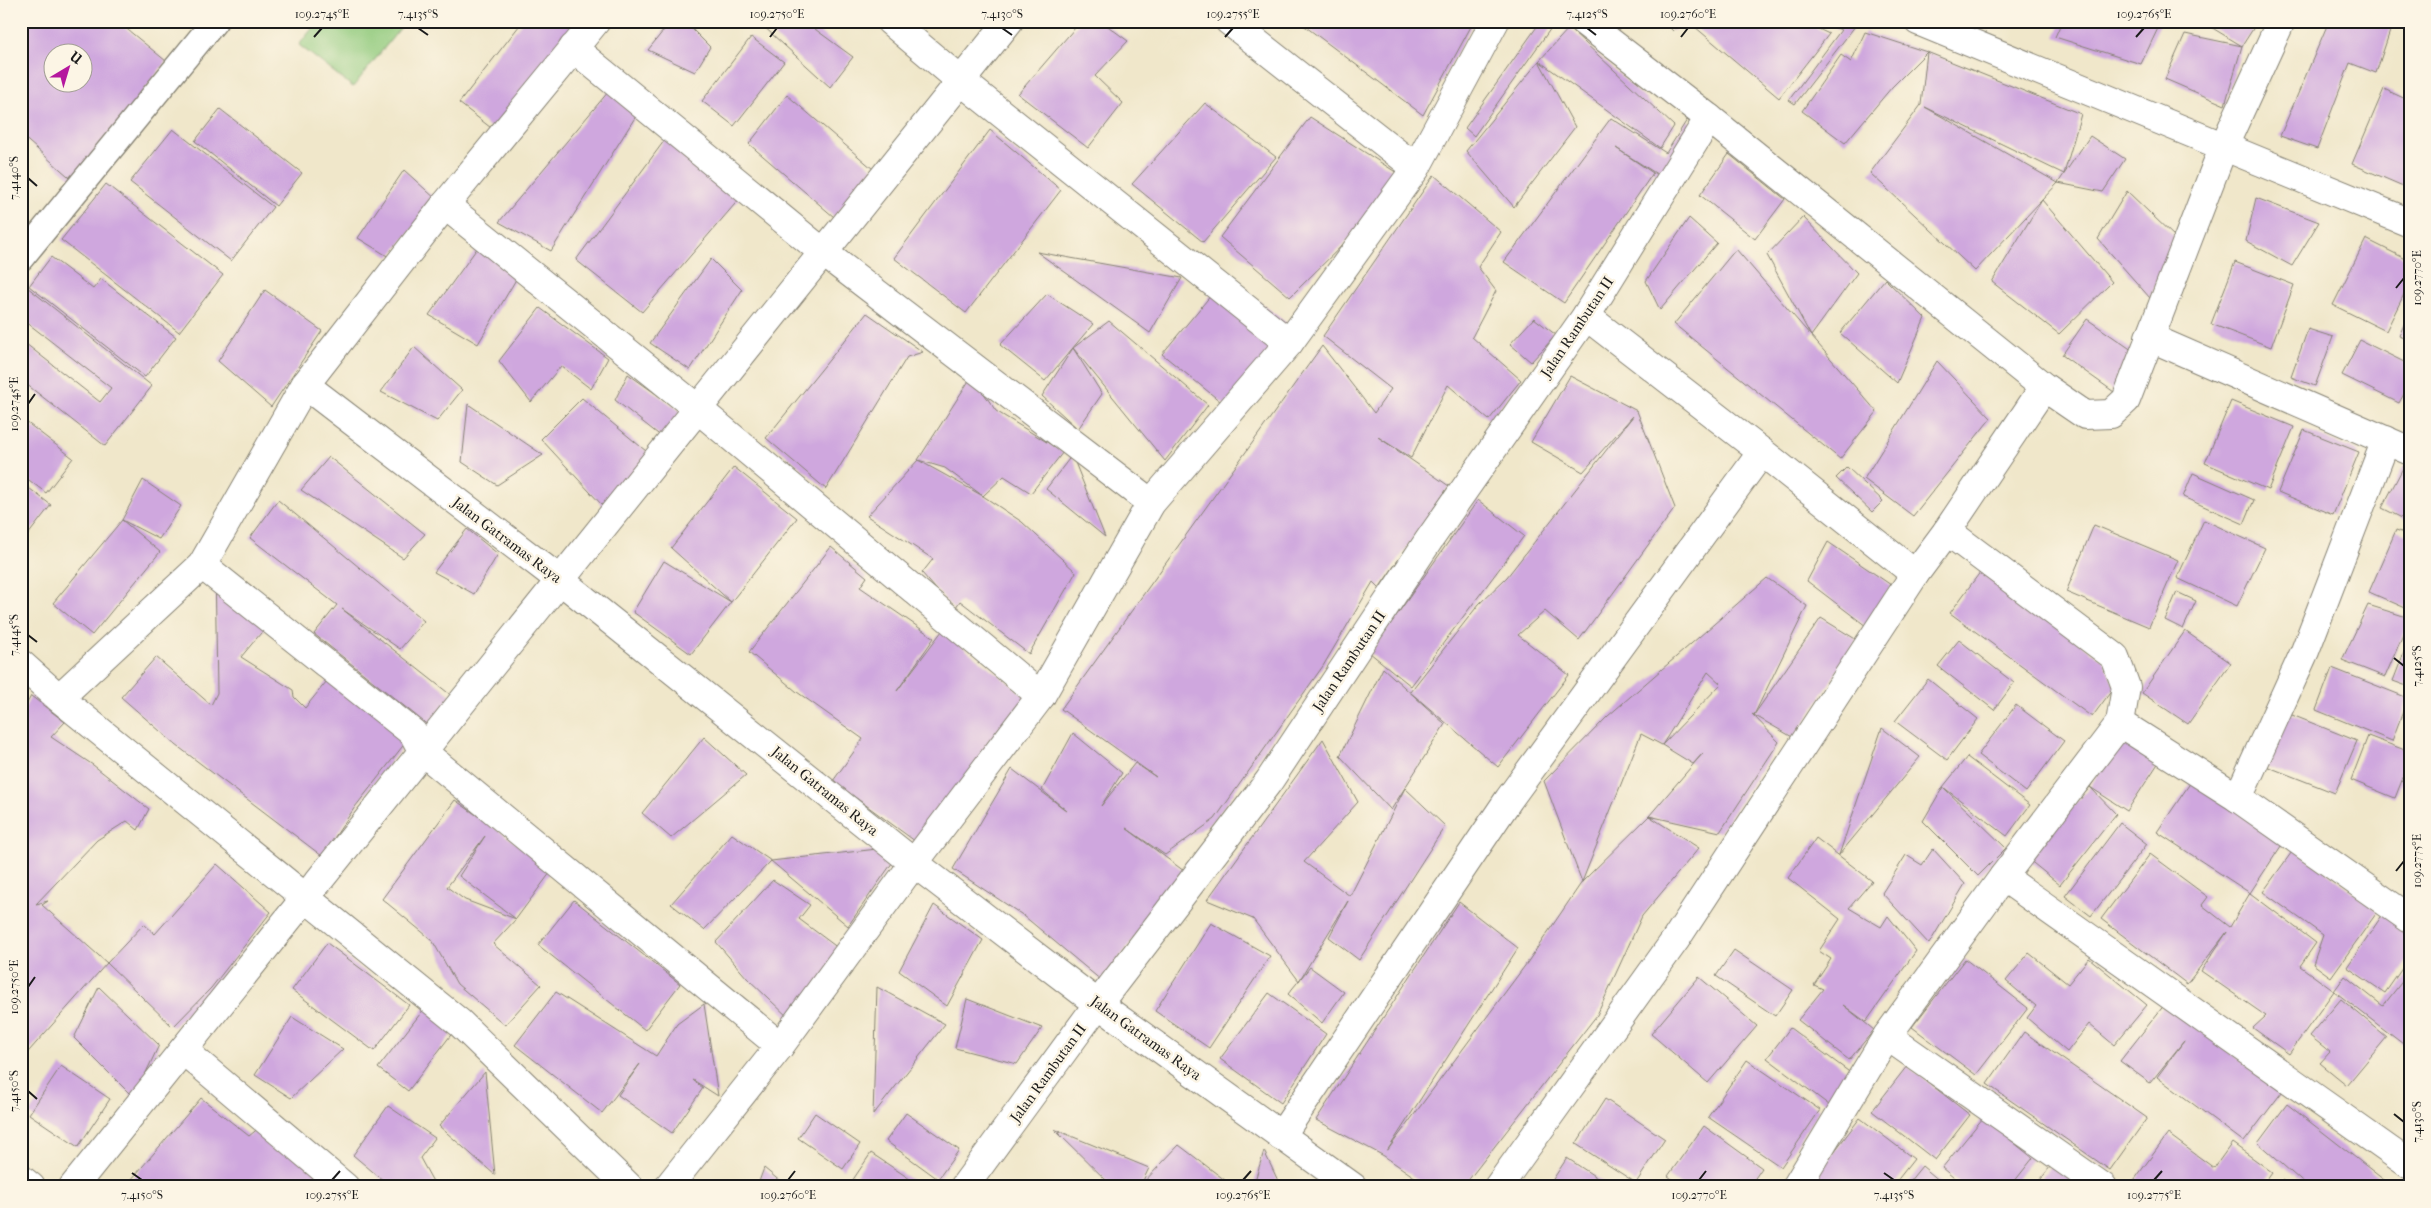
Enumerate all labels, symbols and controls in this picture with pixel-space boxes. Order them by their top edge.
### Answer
text: 109.2745°E [295,7,349,21]
text: 7.4135°S [398,7,438,21]
text: 109.2750°E [750,7,804,21]
text: 7.4130°S [981,7,1023,21]
text: 109.2755°E [1206,7,1260,21]
text: 7.4125°S [1566,7,1608,21]
text: 109.2760°E [1660,7,1716,21]
text: 109.2765°E [2117,7,2171,21]
north arrow [42,42,92,92]
text: U [65,47,85,68]
text: 7.4140°S [7,156,21,200]
text: 109.2770°E [2410,250,2424,306]
street label: Jalan Rambutan II [1536,273,1617,382]
text: 109.2745°E [7,377,21,431]
street label: Jalan Gatramas Raya [448,492,566,588]
street label: Jalan Rambutan II [1308,607,1389,716]
text: 7.4145°S [7,614,21,656]
text: 7.4125°S [2410,645,2424,687]
street label: Jalan Gatramas Raya [767,742,883,840]
text: 109.2775°E [2410,834,2424,888]
text: 109.2750°E [7,960,21,1014]
street label: Jalan Gatramas Raya [1086,991,1206,1085]
street label: Jalan Rambutan II [1005,1020,1090,1127]
text: 7.4150°S [7,1070,21,1112]
text: 7.4130°S [2410,1101,2424,1143]
text: 7.4150°S [121,1188,163,1202]
text: 109.2755°E [305,1188,359,1202]
text: 109.2760°E [760,1188,816,1202]
text: 109.2765°E [1216,1188,1270,1202]
text: 109.2770°E [1671,1188,1727,1202]
text: 7.4135°S [1874,1188,1914,1202]
text: 109.2775°E [2127,1188,2181,1202]

